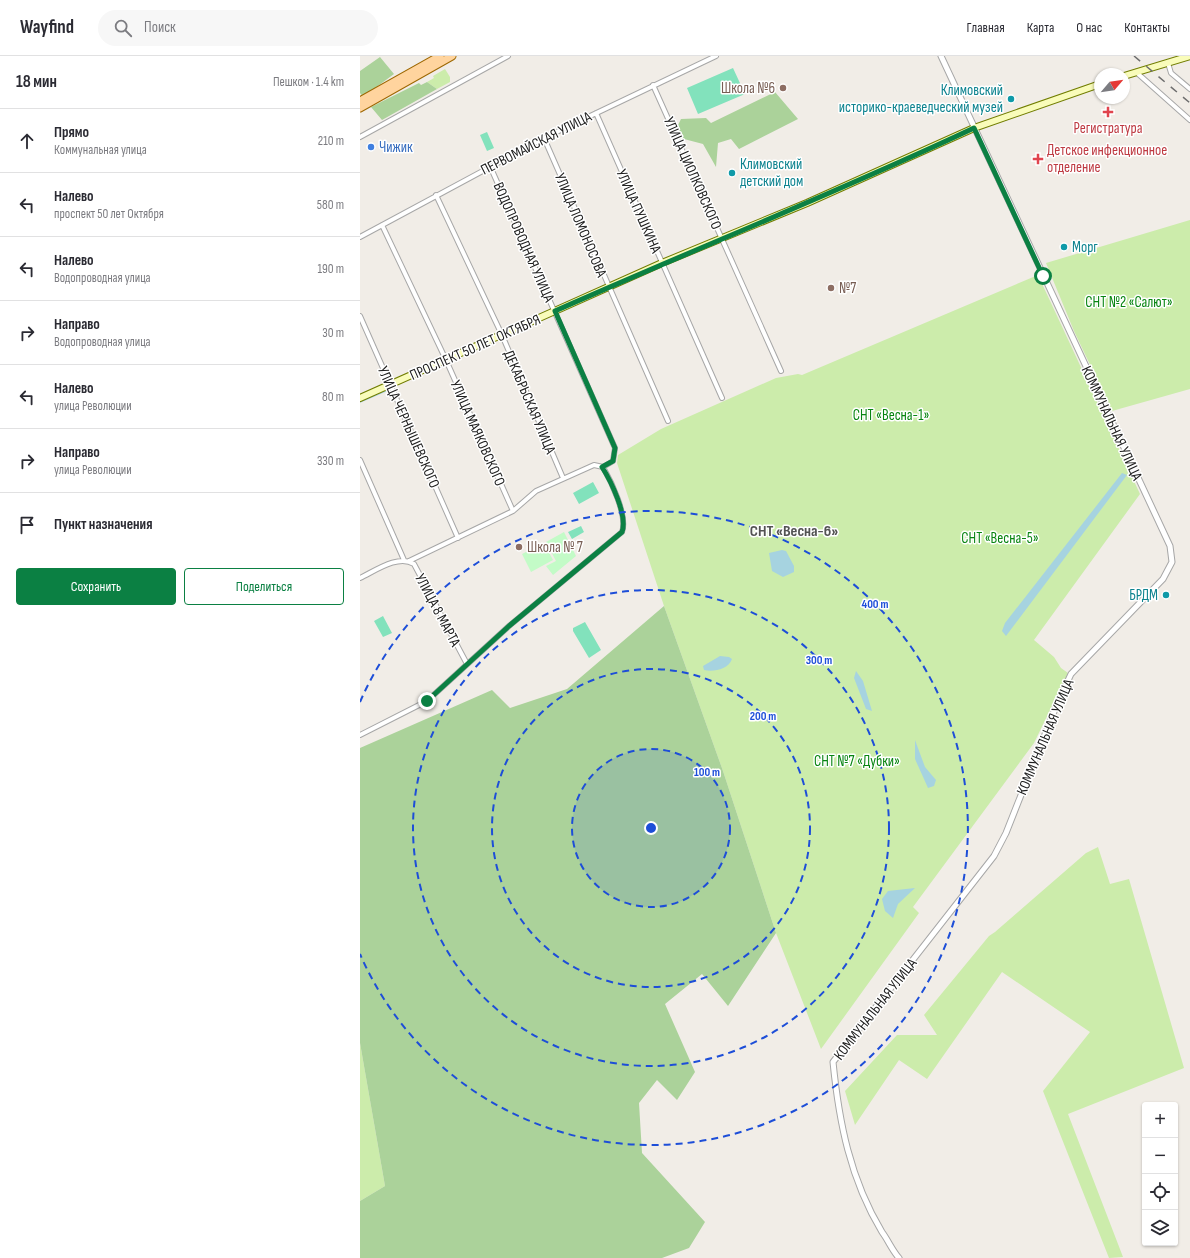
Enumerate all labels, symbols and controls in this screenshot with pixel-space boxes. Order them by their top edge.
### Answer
search box [98,10,378,46]
text: Wayfind [20,16,74,39]
icon: search [112,17,134,39]
text: Поиск [144,18,176,37]
text: Главная [967,19,1005,36]
text: Карта [1027,19,1054,36]
text: О нас [1076,19,1102,36]
text: Контакты [1124,19,1170,36]
north arrow [1094,68,1130,104]
text: 18 мин [16,72,57,92]
text: Пешком · 1.4 km [273,74,344,90]
place label: Школа №6 [721,79,775,98]
place label: Климовский историко-краеведческий музей [839,81,1003,117]
marker: Школа №6 [778,83,788,93]
marker: Климовский историко-краеведческий музей [1006,94,1016,104]
marker: Регистратура [1102,106,1114,118]
street label: ПЕРВОМАЙСКАЯ УЛИЦА [478,107,595,180]
street label: УЛИЦА ЦИОЛКОВСКОГО [659,114,726,232]
place label: Регистратура [1074,119,1143,138]
text: Прямо [54,123,89,142]
icon: ahead [16,130,38,152]
text: 210 m [318,133,344,149]
place label: Чижик [379,138,413,157]
place label: Детское инфекционное отделение [1047,141,1167,177]
text: Коммунальная улица [54,142,147,158]
marker: Чижик [366,142,376,152]
marker: Детское инфекционное отделение [1032,153,1044,165]
place label: Климовский детский дом [740,155,803,191]
street label: УЛИЦА ПУШКИНА [612,166,666,257]
marker: Климовский детский дом [727,168,737,178]
street label: УЛИЦА ЛОМОНОСОВА [550,170,611,281]
street label: ВОДОПРОВОДНАЯ УЛИЦА [489,179,559,306]
text: Налево [54,187,94,206]
icon: left [16,194,38,216]
text: 580 m [317,197,344,213]
text: проспект 50 лет Октября [54,206,164,222]
place label: Морг [1072,238,1098,257]
marker: Морг [1059,242,1069,252]
text: Налево [54,251,94,270]
icon: left [16,258,38,280]
text: 190 m [317,261,344,277]
route start [1034,267,1052,285]
text: Водопроводная улица [54,270,151,286]
place label: №7 [839,279,856,298]
marker: №7 [826,283,836,293]
park label: СНТ №2 «Салют» [1085,293,1173,312]
street label: ПРОСПЕКТ 50 ЛЕТ ОКТЯБРЯ [407,310,544,385]
text: Направо [54,315,100,334]
icon: right [16,322,38,344]
text: 30 m [322,325,344,341]
text: Водопроводная улица [54,334,151,350]
street label: ДЕКАБРЬСКАЯ УЛИЦА [499,347,560,457]
street label: УЛИЦА ЧЕРНЫШЕВСКОГО [373,363,444,491]
street label: КОММУНАЛЬНАЯ УЛИЦА [1077,363,1147,484]
street label: УЛИЦА МАЯКОВСКОГО [446,377,509,489]
text: Налево [54,379,94,398]
icon: left [16,386,38,408]
text: 80 m [322,389,344,405]
text: улица Революции [54,398,132,414]
park label: СНТ «Весна-1» [853,406,929,425]
text: Направо [54,443,100,462]
icon: right [16,450,38,472]
text: 330 m [317,453,344,469]
text: улица Революции [54,462,132,478]
icon: arrive [16,514,38,536]
text: Пункт назначения [54,515,152,534]
district label: СНТ «Весна-6» [750,522,838,541]
park label: СНТ «Весна-5» [961,529,1039,548]
place label: Школа № 7 [527,538,583,557]
marker: Школа № 7 [514,542,524,552]
button: Сохранить [16,568,176,605]
button: Поделиться [184,568,344,605]
street label: УЛИЦА 8 МАРТА [410,571,465,650]
place label: БРДМ [1129,586,1158,605]
marker: БРДМ [1161,590,1171,600]
text: 400 m [862,597,888,612]
text: 300 m [806,653,832,668]
street label: КОММУНАЛЬНАЯ УЛИЦА [1012,676,1079,798]
route end [418,692,436,710]
text: 200 m [750,709,776,724]
park label: СНТ №7 «Дубки» [814,752,900,771]
text: 100 m [694,765,720,780]
centre of rings [644,821,658,835]
street label: КОММУНАЛЬНАЯ УЛИЦА [830,954,921,1064]
map controls [1142,1102,1178,1246]
button: + [1142,1102,1178,1138]
button: − [1142,1138,1178,1174]
button: locate [1142,1174,1178,1210]
button: layers [1142,1210,1178,1246]

